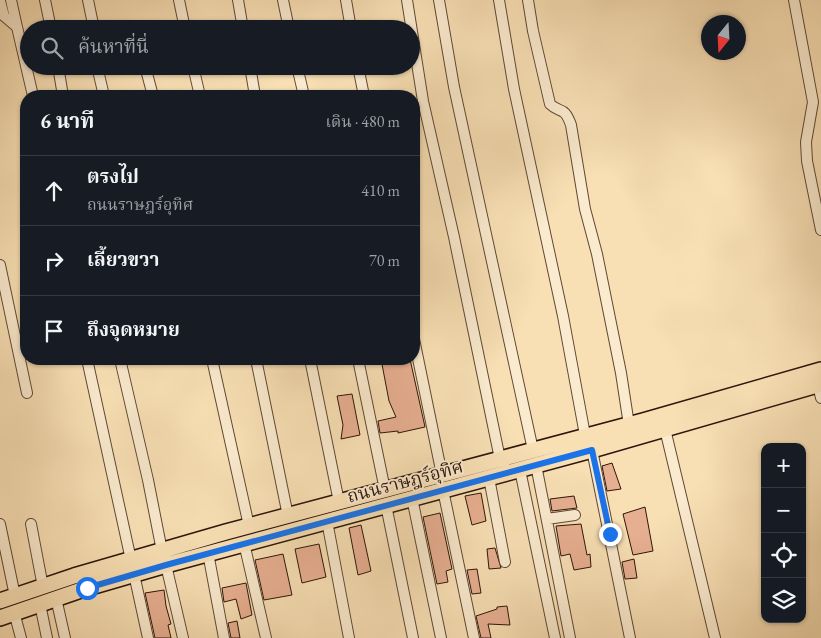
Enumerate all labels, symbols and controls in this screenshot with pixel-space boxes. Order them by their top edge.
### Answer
north arrow [701,15,746,60]
search box [20,20,420,75]
icon: search [38,34,66,62]
text: ค้นหาที่นี่ [78,34,149,59]
text: 6 นาที [40,107,94,134]
text: เดิน · 480 m [325,111,400,132]
text: ตรงไป [87,164,139,189]
icon: ahead [40,177,68,205]
text: 410 m [361,180,400,201]
text: ถนนราษฎร์อุทิศ [87,194,193,215]
icon: right [40,247,68,275]
text: เลี้ยวขวา [87,247,159,272]
text: 70 m [369,250,400,271]
icon: arrive [40,317,68,345]
text: ถึงจุดหมาย [87,317,180,342]
map controls [761,443,806,623]
button: + [761,443,806,488]
street label: ถนนราษฎร์อุทิศ [344,454,466,509]
button: − [761,488,806,533]
route end [599,523,622,546]
button: locate [761,533,806,578]
route start [76,577,99,600]
button: layers [761,578,806,623]

